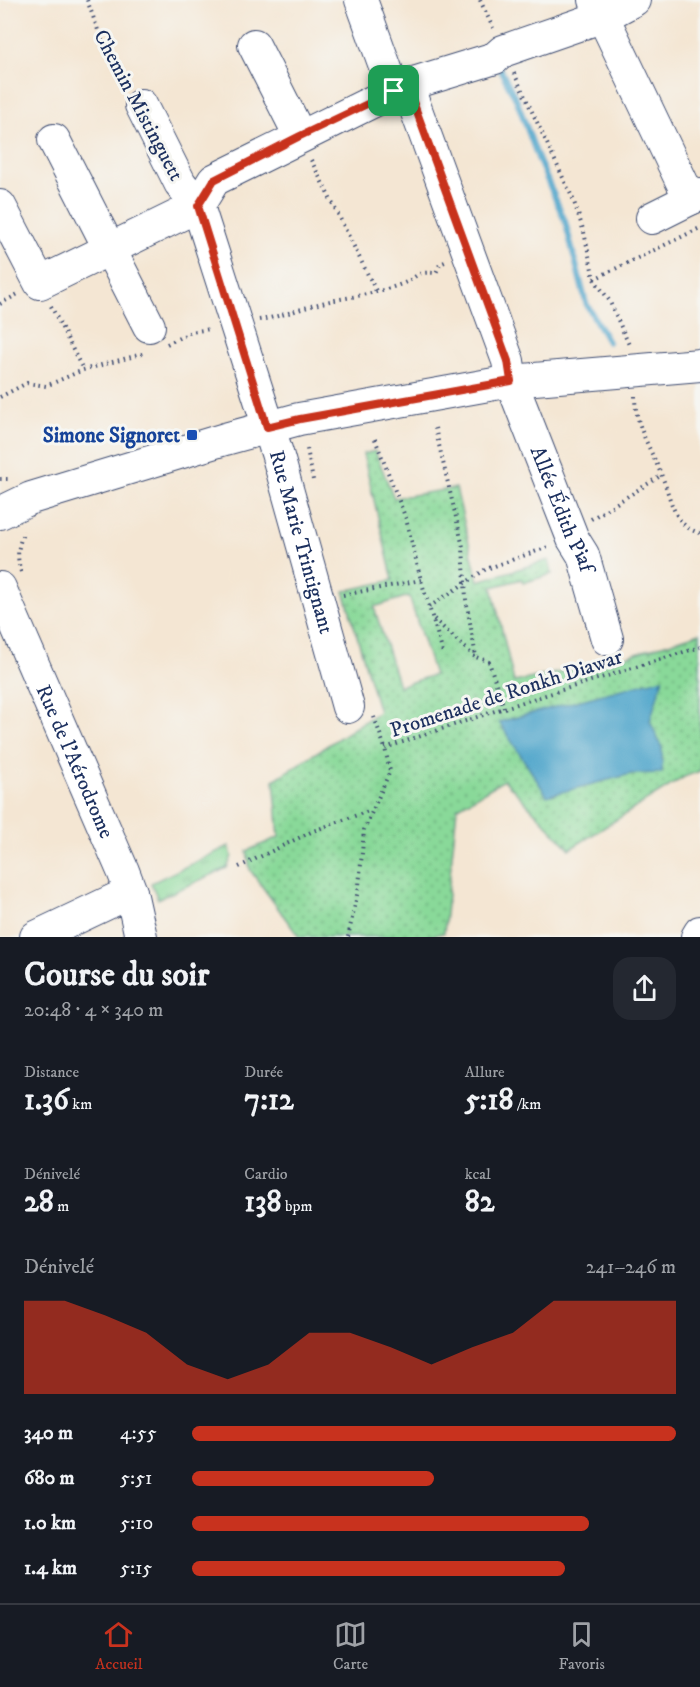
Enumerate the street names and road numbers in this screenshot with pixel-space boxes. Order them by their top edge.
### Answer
street label: Chemin Mistinguett [87,25,189,186]
street label: Allée Édith Piaf [524,443,600,578]
street label: Rue Marie Trintignant [263,447,339,637]
street label: Promenade de Ronkh Diawar [387,644,626,744]
street label: Rue de l'Aérodrome [30,681,119,843]

